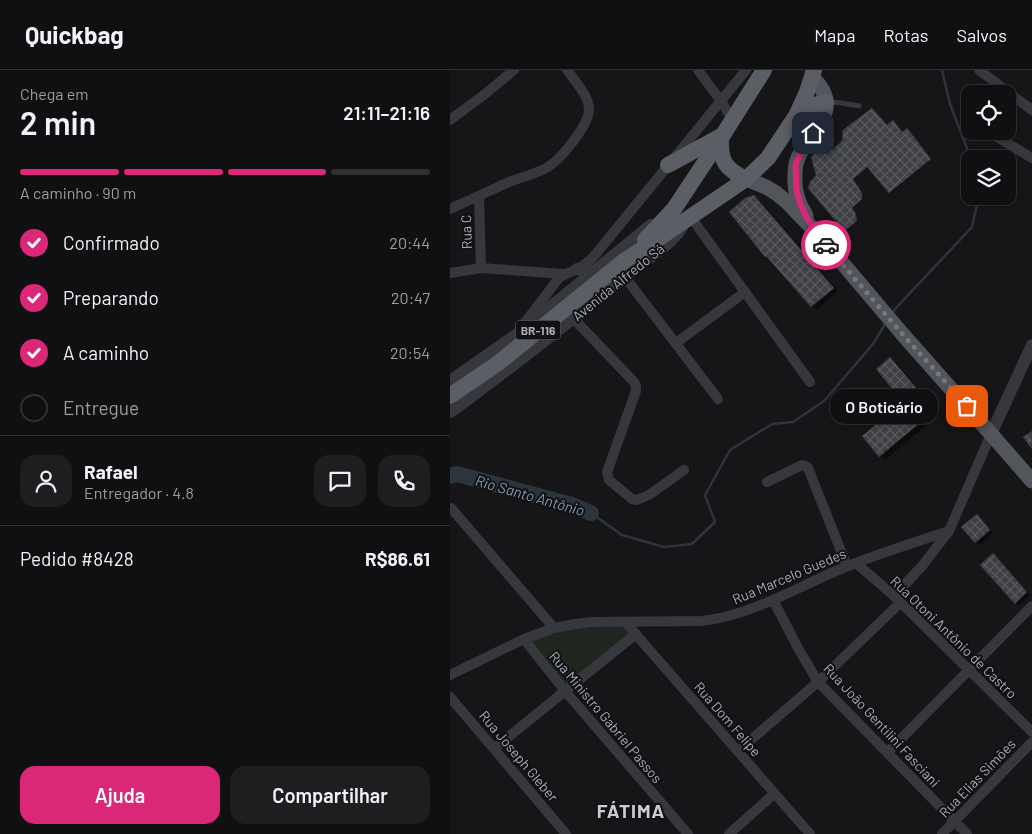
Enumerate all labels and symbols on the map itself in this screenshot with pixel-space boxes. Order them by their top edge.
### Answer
pin [792,112,834,154]
street label: Rua C [457,214,475,250]
courier [801,220,851,270]
street label: Avenida Alfredo Sá [569,240,667,324]
road number: BR-116 [516,320,560,340]
pin [946,385,988,427]
callout: O Boticário [830,388,937,424]
water label: Rio Santo Antônio [473,471,587,519]
street label: Rua Marcelo Guedes [730,544,849,608]
street label: Rua Otoni Antônio de Castro [887,572,1021,702]
street label: Rua Ministro Gabriel Passos [546,648,666,786]
street label: Rua João Gentilini Fasciani [820,660,944,790]
street label: Rua Dom Felipe [691,678,765,760]
street label: Rua Joseph Gleber [476,707,562,805]
street label: Rua Elias Simões [935,735,1019,821]
district label: FÁTIMA [597,799,665,822]

